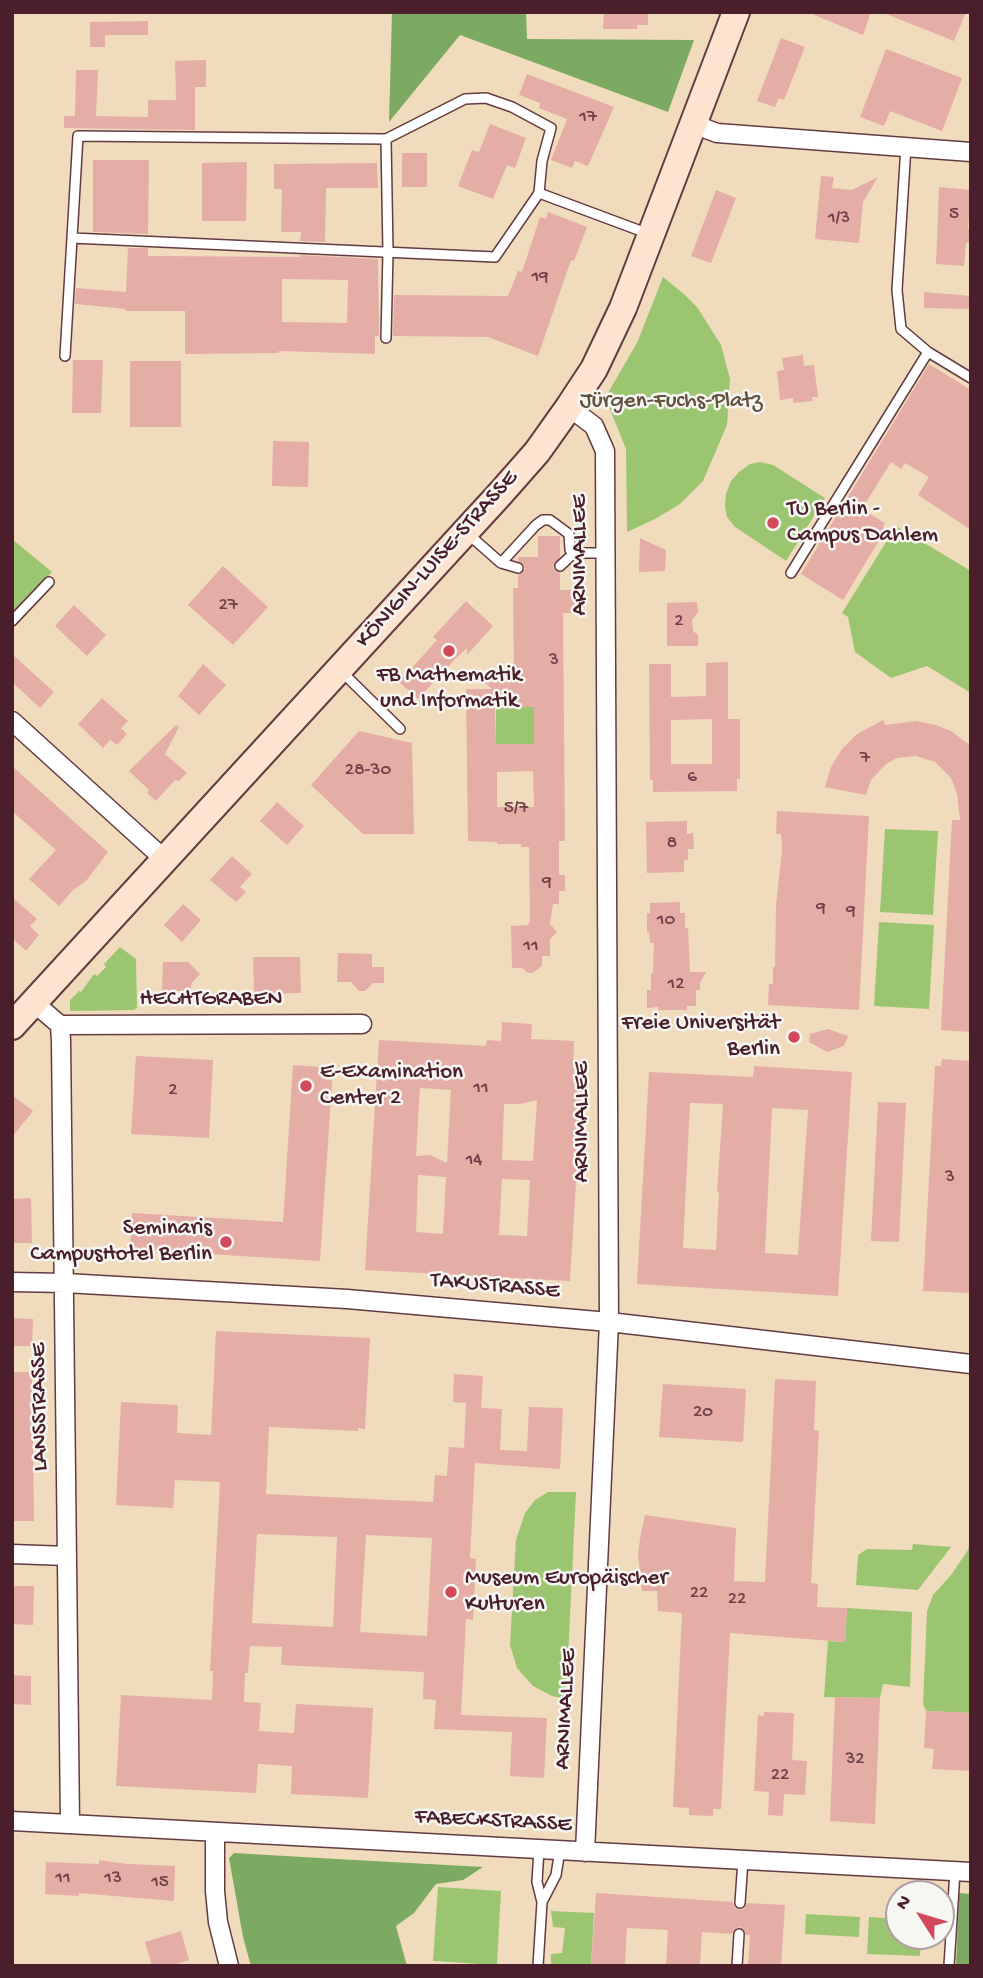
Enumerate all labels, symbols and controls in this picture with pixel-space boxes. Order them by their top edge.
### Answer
house number: 17 [579,107,597,129]
house number: 5 [949,204,959,226]
house number: 1/3 [828,208,850,230]
house number: 19 [531,267,549,289]
park label: Jürgen-Fuchs-Platz [580,388,762,416]
street label: KÖNIGIN-LUISE-STRASSE [351,465,525,655]
street label: ARNIMALLEE [567,494,595,616]
place label: TU Berlin - Campus Dahlem [787,496,938,550]
marker: TU Berlin - Campus Dahlem [765,515,781,531]
house number: 27 [218,595,238,617]
house number: 2 [674,611,684,633]
marker: FB Mathematik und Informatik [441,643,457,659]
house number: 3 [549,650,559,672]
place label: FB Mathematik und Informatik [376,662,522,716]
house number: 7 [860,748,870,770]
house number: 28-30 [345,760,391,782]
house number: 6 [687,767,697,789]
house number: 5/7 [504,798,528,820]
house number: 8 [667,833,677,855]
house number: 9 [542,872,552,894]
house number: 9 [816,898,826,920]
house number: 9 [846,901,856,923]
house number: 10 [657,910,675,932]
house number: 11 [523,936,539,958]
house number: 12 [668,974,684,996]
street label: HECHTGRABEN [139,986,283,1014]
place label: Freie Universität Berlin [622,1010,780,1064]
marker: Freie Universität Berlin [786,1029,802,1045]
place label: E-Examination Center 2 [320,1059,463,1113]
street label: ARNIMALLEE [569,1061,597,1183]
marker: E-Examination Center 2 [298,1078,314,1094]
house number: 11 [473,1078,489,1100]
house number: 2 [168,1080,178,1102]
house number: 14 [466,1150,482,1172]
house number: 3 [945,1167,955,1189]
place label: Seminaris CampusHotel Berlin [30,1215,212,1269]
marker: Seminaris CampusHotel Berlin [218,1234,234,1250]
street label: TAKUSTRASSE [429,1268,561,1306]
street label: LANSSTRASSE [26,1343,56,1471]
house number: 20 [693,1402,713,1424]
place label: Museum Europäischer Kulturen [465,1565,668,1619]
house number: 22 [690,1583,708,1605]
marker: Museum Europäischer Kulturen [443,1584,459,1600]
house number: 22 [728,1589,746,1611]
street label: ARNIMALLEE [550,1648,584,1770]
house number: 32 [845,1749,865,1771]
house number: 22 [771,1765,789,1787]
street label: FABECKSTRASSE [414,1804,572,1840]
house number: 11 [55,1868,71,1890]
house number: 13 [104,1868,122,1890]
house number: 15 [151,1872,169,1894]
north arrow [885,1880,955,1950]
text: N [892,1891,917,1915]

